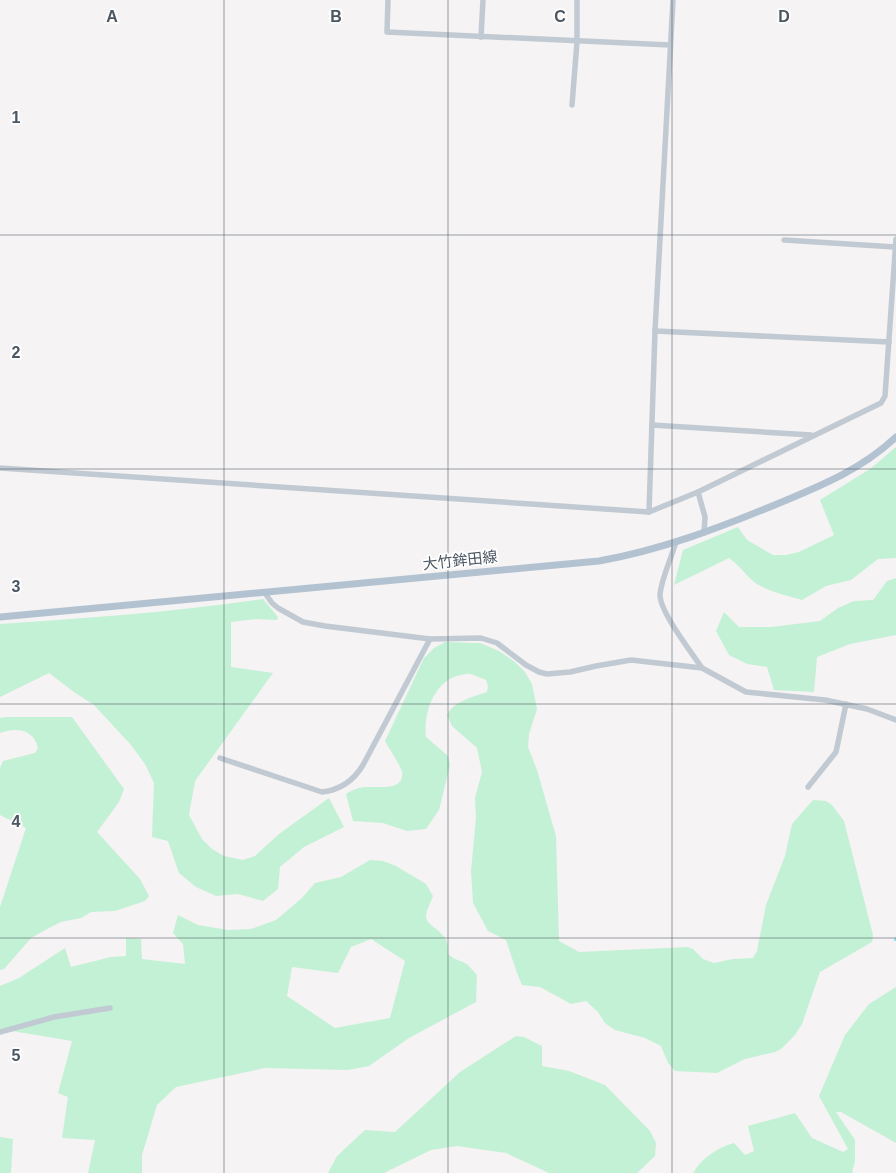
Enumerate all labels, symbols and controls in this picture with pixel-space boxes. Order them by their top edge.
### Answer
text: A [106,8,118,25]
text: B [330,8,342,25]
text: C [554,8,566,25]
text: D [778,8,790,25]
text: 1 [12,109,21,126]
text: 2 [12,344,21,361]
street label: 大竹鉾田線 [422,548,498,572]
text: 3 [12,578,21,595]
text: 4 [12,813,21,830]
text: 5 [12,1047,21,1064]

